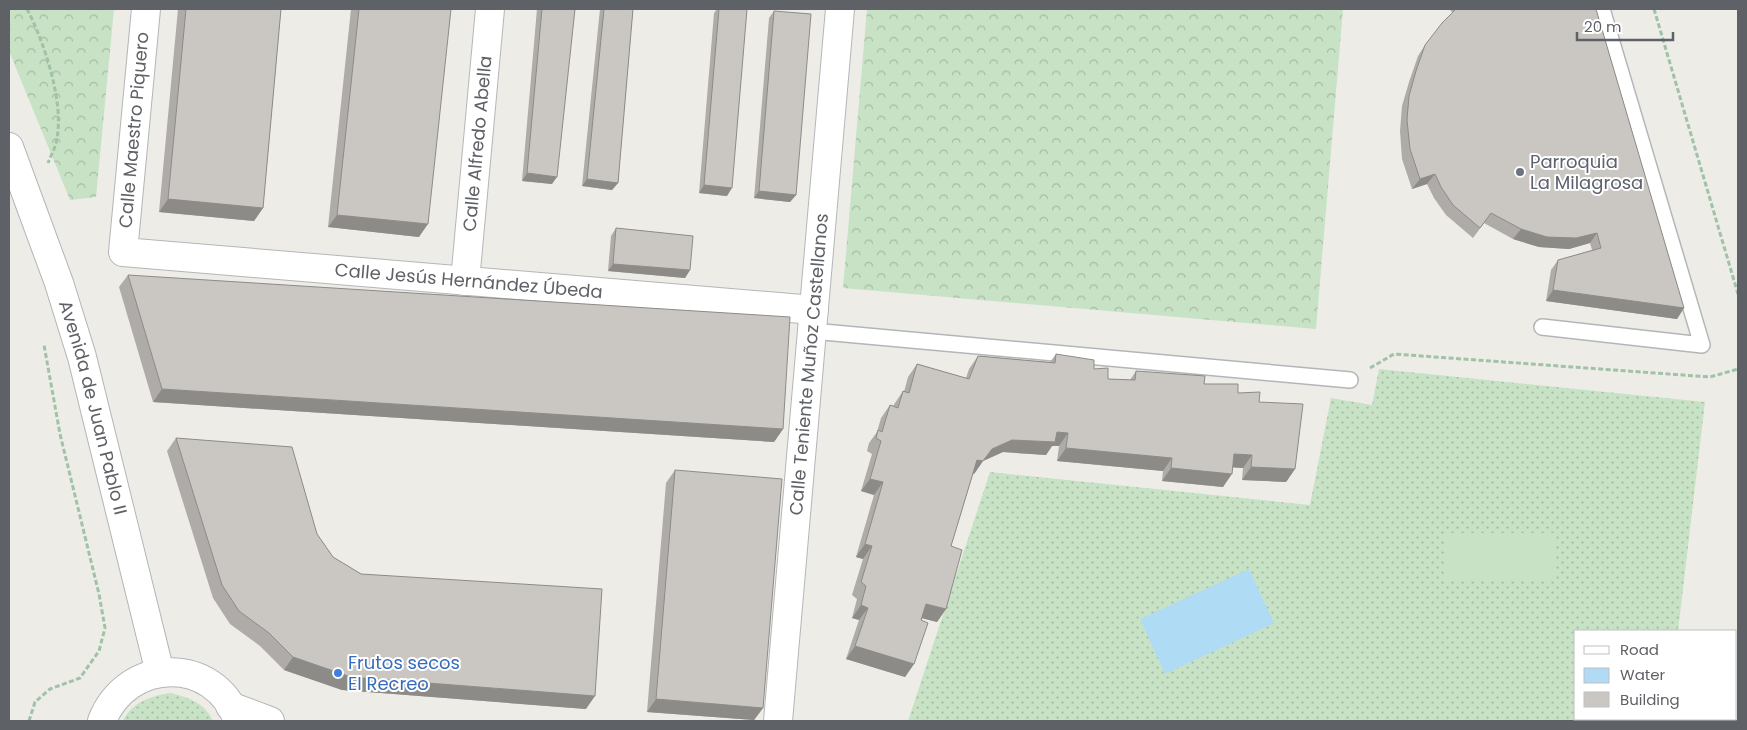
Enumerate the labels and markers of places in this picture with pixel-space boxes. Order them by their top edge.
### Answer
place label: Parroquia La Milagrosa [1530,149,1643,195]
marker: Parroquia La Milagrosa [1514,166,1526,178]
place label: Frutos secos El Recreo [348,650,460,696]
marker: Frutos secos El Recreo [332,667,344,679]

